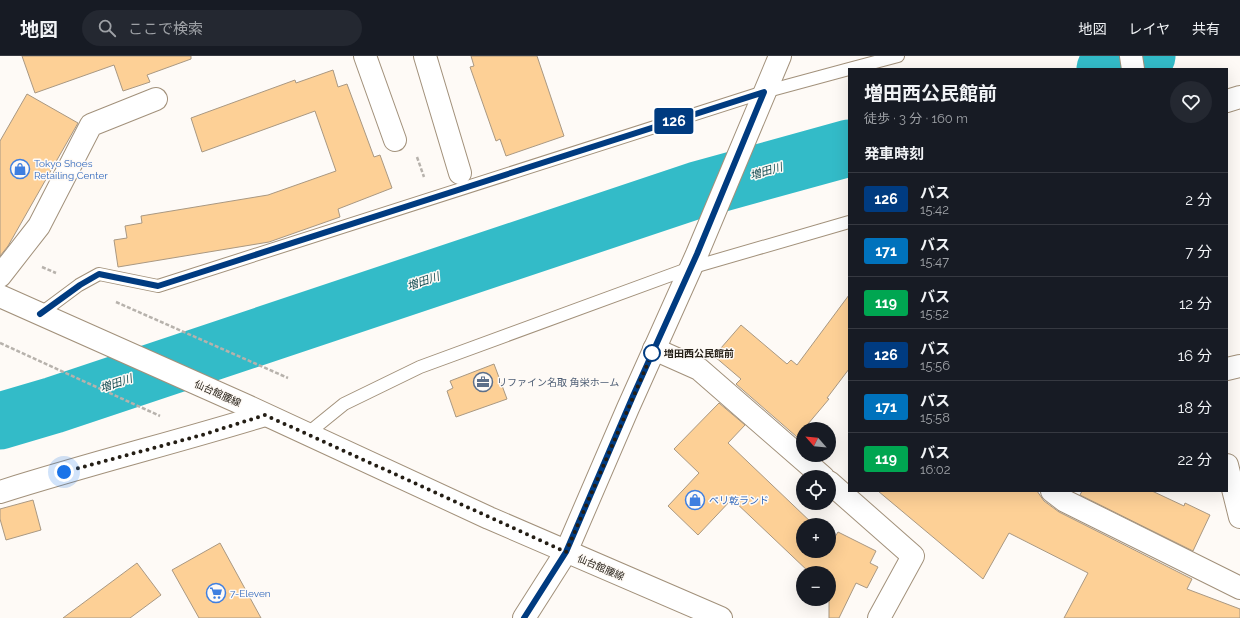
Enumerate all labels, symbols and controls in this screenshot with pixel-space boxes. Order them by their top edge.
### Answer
search box [82,10,362,46]
icon: search [96,17,118,39]
text: 地図 [20,18,58,40]
text: ここで検索 [128,20,203,38]
text: 地図 [1078,21,1106,37]
text: レイヤ [1128,21,1170,37]
text: 共有 [1192,21,1220,37]
button: heart [1170,81,1212,123]
text: 増田西公民館前 [864,82,997,104]
line badge: 126 [651,108,697,134]
text: 徒歩 · 3 分 · 160 m [864,111,968,126]
text: 126 [662,113,686,129]
text: 発車時刻 [864,145,924,163]
shop icon: Tokyo Shoes Retailing Center [9,158,31,180]
place label: Tokyo Shoes Retailing Center [34,158,108,181]
water label: 増田川 [748,160,785,182]
text: バス [920,184,950,202]
text: 126 [874,191,898,207]
text: 2 分 [1185,191,1212,209]
text: 15:42 [920,202,949,217]
text: バス [920,236,950,254]
text: 171 [875,243,897,259]
text: 7 分 [1185,243,1212,261]
text: 15:47 [920,254,949,269]
water label: 増田川 [405,270,442,293]
text: バス [920,288,950,306]
text: 119 [875,295,897,311]
text: 12 分 [1179,295,1212,313]
text: 15:52 [920,306,949,321]
text: バス [920,340,950,358]
marker: 増田西公民館前 [643,344,661,362]
text: 126 [874,347,898,363]
text: 16 分 [1178,347,1212,365]
place label: 増田西公民館前 [664,348,734,359]
text: 15:56 [920,358,950,373]
office icon: リファイン名取 角栄ホーム [472,371,494,393]
water label: 増田川 [98,372,135,395]
place label: リファイン名取 角栄ホーム [497,377,619,388]
street label: 仙台館腰線 [193,378,243,409]
text: バス [920,392,950,410]
text: 171 [875,399,897,415]
text: 18 分 [1178,399,1212,417]
text: 15:58 [920,410,950,425]
north arrow [796,422,836,462]
map controls [796,422,836,606]
text: バス [920,444,950,462]
text: 119 [875,451,897,467]
text: 22 分 [1178,451,1212,469]
your location [54,462,74,482]
text: 16:02 [920,462,951,477]
button: locate [796,470,836,510]
shop icon: ペリ乾ランド [684,489,706,511]
place label: ペリ乾ランド [709,495,769,506]
button: + [796,518,836,558]
street label: 仙台館腰線 [576,553,626,582]
button: − [796,566,836,606]
supermarket icon: 7-Eleven [205,582,227,604]
place label: 7-Eleven [230,588,271,599]

